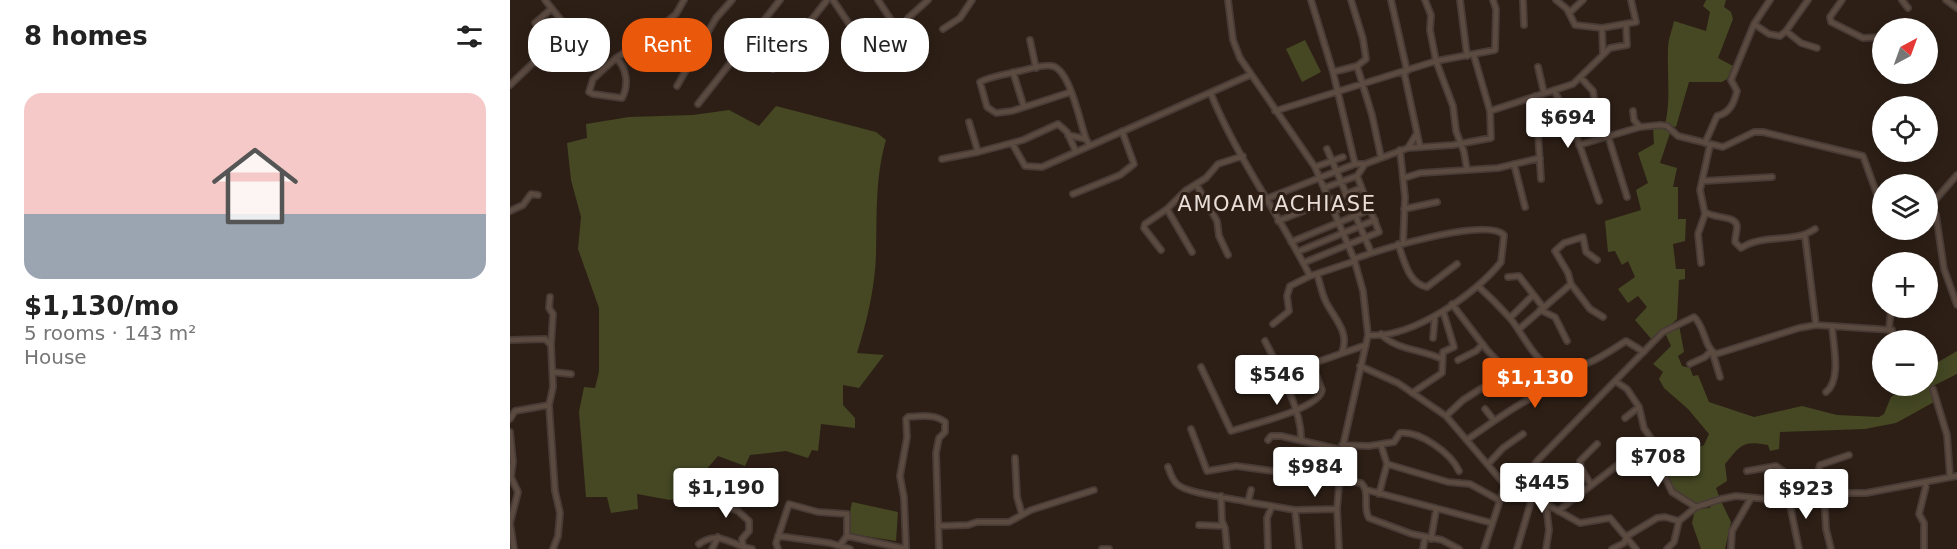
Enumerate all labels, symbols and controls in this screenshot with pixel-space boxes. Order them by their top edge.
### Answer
chip: Buy [528,18,610,72]
chip: Rent [622,18,712,72]
chip: Filters [724,18,829,72]
chip: New [841,18,929,72]
north arrow [1872,18,1938,84]
map controls [1872,18,1938,396]
icon: filters [453,20,486,53]
text: 8 homes [24,21,148,51]
button: locate [1872,96,1938,162]
pin: $694 [1532,98,1604,149]
text: $694 [1540,105,1596,129]
icon: home [201,132,309,240]
button: layers [1872,174,1938,240]
district label: AMOAM ACHIASE [1178,192,1376,216]
button: + [1872,252,1938,318]
text: $1,130/mo [24,291,179,321]
text: 5 rooms · 143 m² [24,321,196,345]
button: − [1872,330,1938,396]
text: House [24,345,87,369]
pin: $546 [1241,355,1313,406]
pin: $1,130 [1486,358,1584,409]
text: $546 [1249,362,1305,386]
text: $1,130 [1496,365,1574,389]
pin: $708 [1622,437,1694,488]
text: $708 [1630,444,1686,468]
pin: $984 [1279,447,1351,498]
text: $984 [1287,454,1343,478]
pin: $445 [1506,463,1578,514]
pin: $1,190 [677,468,775,519]
pin: $923 [1770,469,1842,520]
text: $445 [1514,470,1570,494]
text: $1,190 [687,475,765,499]
text: $923 [1778,476,1834,500]

